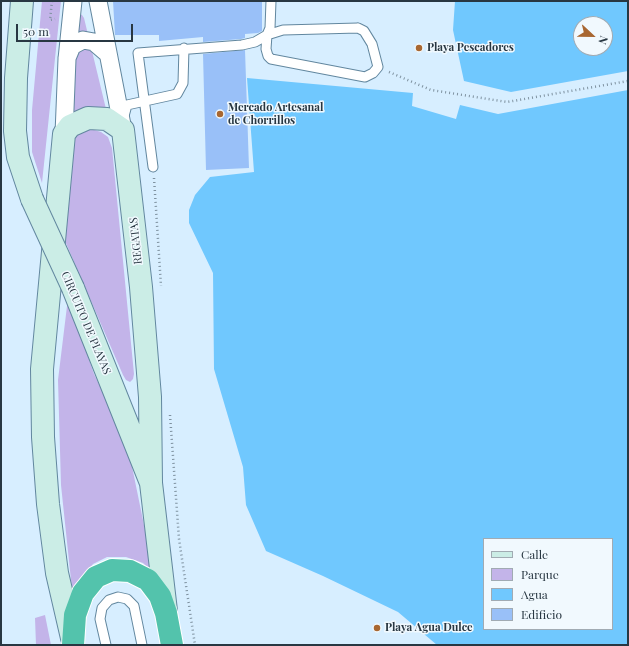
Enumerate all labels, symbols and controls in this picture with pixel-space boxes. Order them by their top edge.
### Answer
scale bar [18,16,135,42]
north arrow [573,16,613,56]
text: 50 m [23,23,49,39]
text: N [595,34,612,47]
place label: Playa Pescadores [427,41,514,55]
marker: Playa Pescadores [414,43,424,53]
place label: Mercado Artesanal de Chorrillos [228,101,323,127]
marker: Mercado Artesanal de Chorrillos [215,109,225,119]
street label: REGATAS [127,217,145,265]
street label: CIRCUITO DE PLAYAS [58,270,114,376]
legend [483,538,613,630]
text: Calle [521,546,548,562]
text: Parque [521,566,559,582]
text: Agua [521,586,548,602]
text: Edificio [521,606,562,622]
place label: Playa Agua Dulce [385,621,473,635]
marker: Playa Agua Dulce [372,623,382,633]

